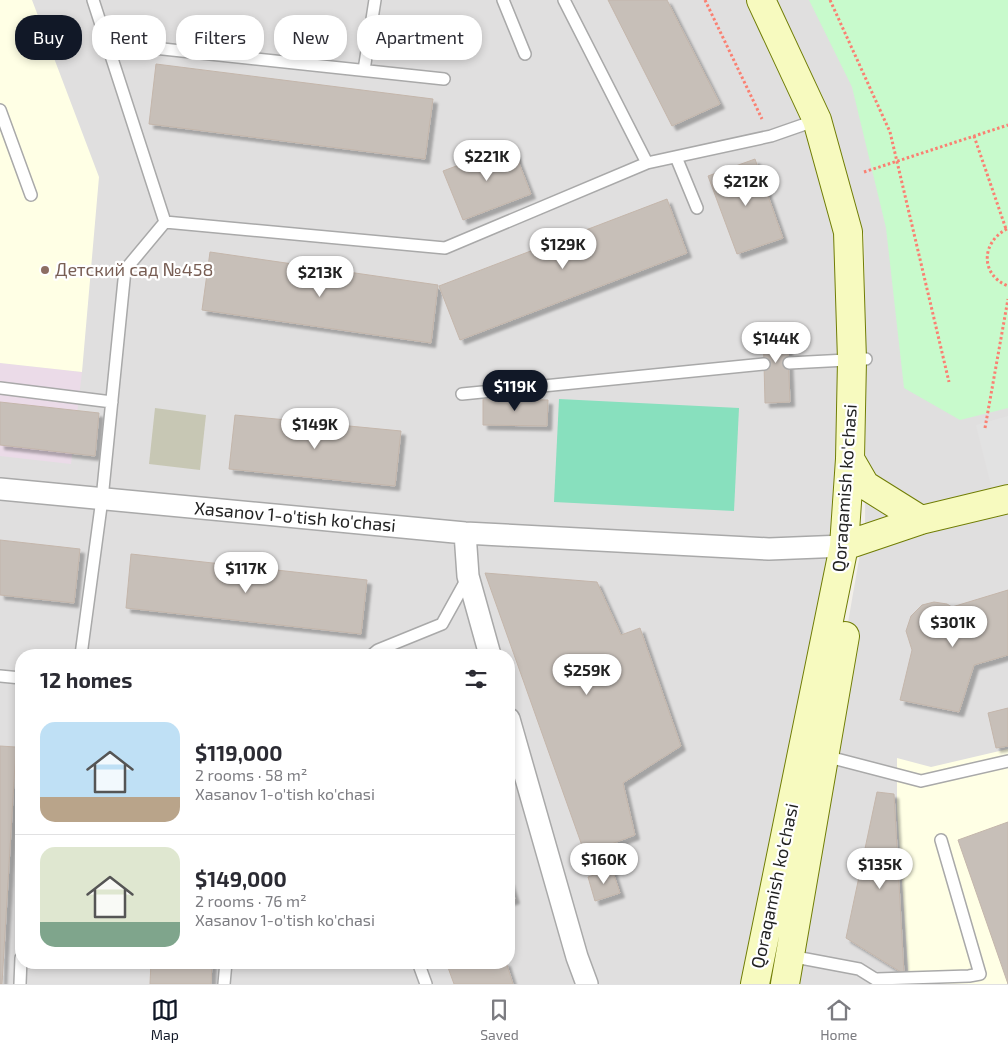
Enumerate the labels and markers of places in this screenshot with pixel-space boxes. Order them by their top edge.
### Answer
pin: $221K [452,140,522,182]
pin: $212K [711,164,781,207]
pin: $129K [528,228,598,270]
pin: $213K [285,256,355,298]
place label: Детский сад №458 [55,258,213,280]
marker: Детский сад №458 [39,264,51,276]
pin: $144K [741,322,811,364]
pin: $119K [480,370,550,412]
pin: $149K [280,408,350,450]
pin: $117K [211,552,281,594]
pin: $301K [918,606,988,648]
pin: $259K [552,654,622,696]
pin: $160K [569,842,639,885]
pin: $135K [845,848,915,890]

